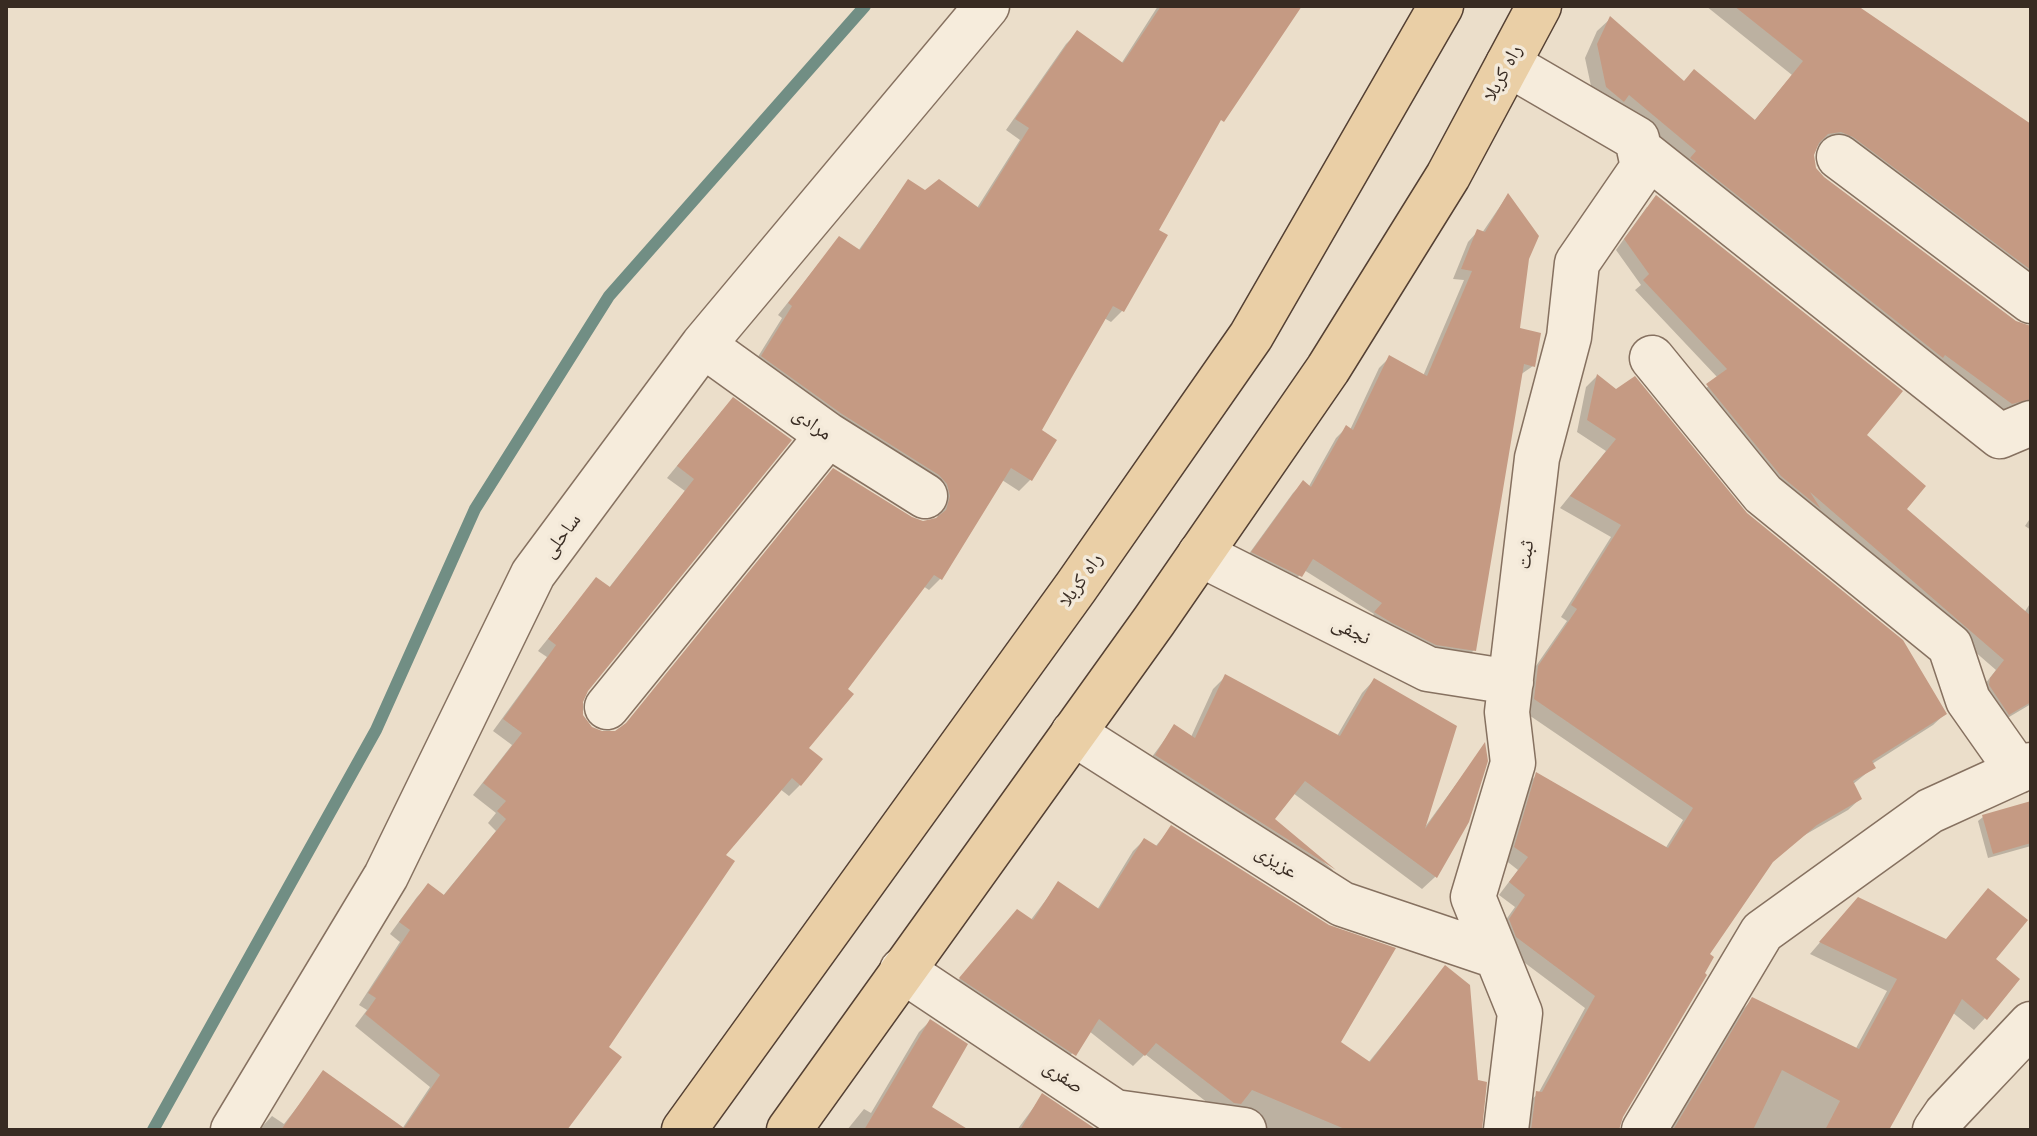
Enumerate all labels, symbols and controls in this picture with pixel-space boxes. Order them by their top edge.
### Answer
street label: راه کربلا [1478,41,1528,105]
street label: مرادی [788,402,836,446]
street label: ساحلی [537,509,587,563]
street label: ثبت [1512,539,1540,571]
street label: راه کربلا [1054,548,1108,612]
street label: نجفی [1328,611,1374,651]
street label: عزیزی [1250,840,1302,884]
street label: صفری [1038,1055,1088,1099]

